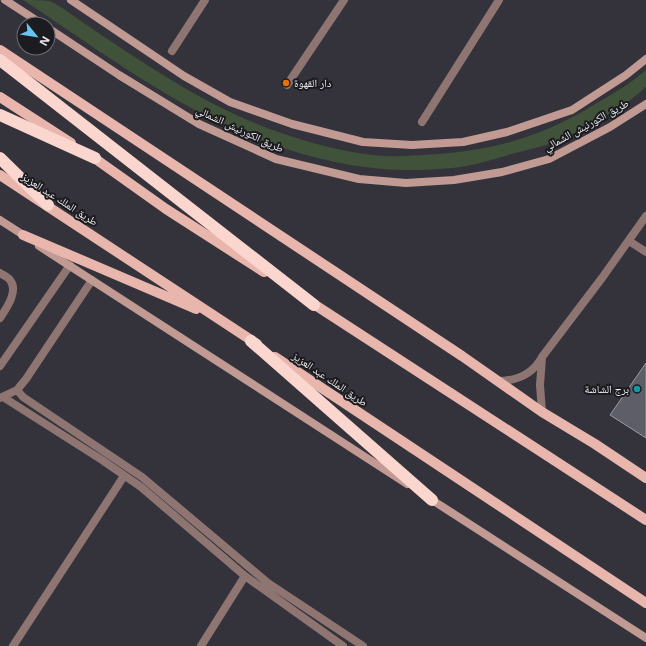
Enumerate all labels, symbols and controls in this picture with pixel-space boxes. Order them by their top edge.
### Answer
north arrow [16,16,56,56]
text: N [36,34,54,49]
place label: دار القهوة [294,75,332,90]
marker: دار القهوة [281,78,291,88]
street label: طريق الكورنيش الشمالي [540,95,632,156]
street label: طريق الكورنيش الشمالي [193,102,287,157]
street label: طريق الملك عبد العزيز [19,168,101,229]
street label: طريق الملك عبد العزيز [289,347,371,409]
place label: برج الشاشة [584,381,629,396]
marker: برج الشاشة [632,384,642,394]

